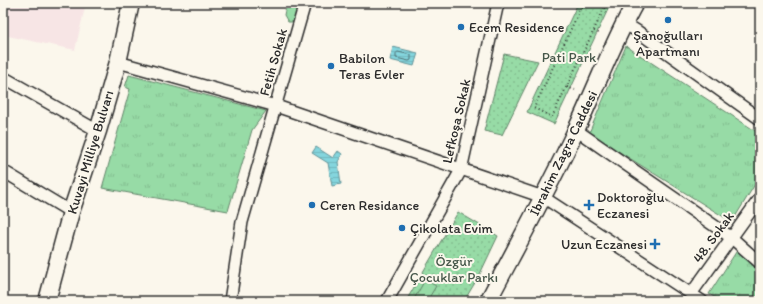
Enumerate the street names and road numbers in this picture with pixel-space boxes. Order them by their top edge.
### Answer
street label: Fetih Sokak [256,26,291,98]
street label: Lefkoşa Sokak [439,77,474,165]
street label: Kuvayi Milliye Bulvarı [64,88,117,216]
street label: İbrahim Zagra Caddesi [526,88,601,219]
street label: 48. Sokak [689,208,738,266]

